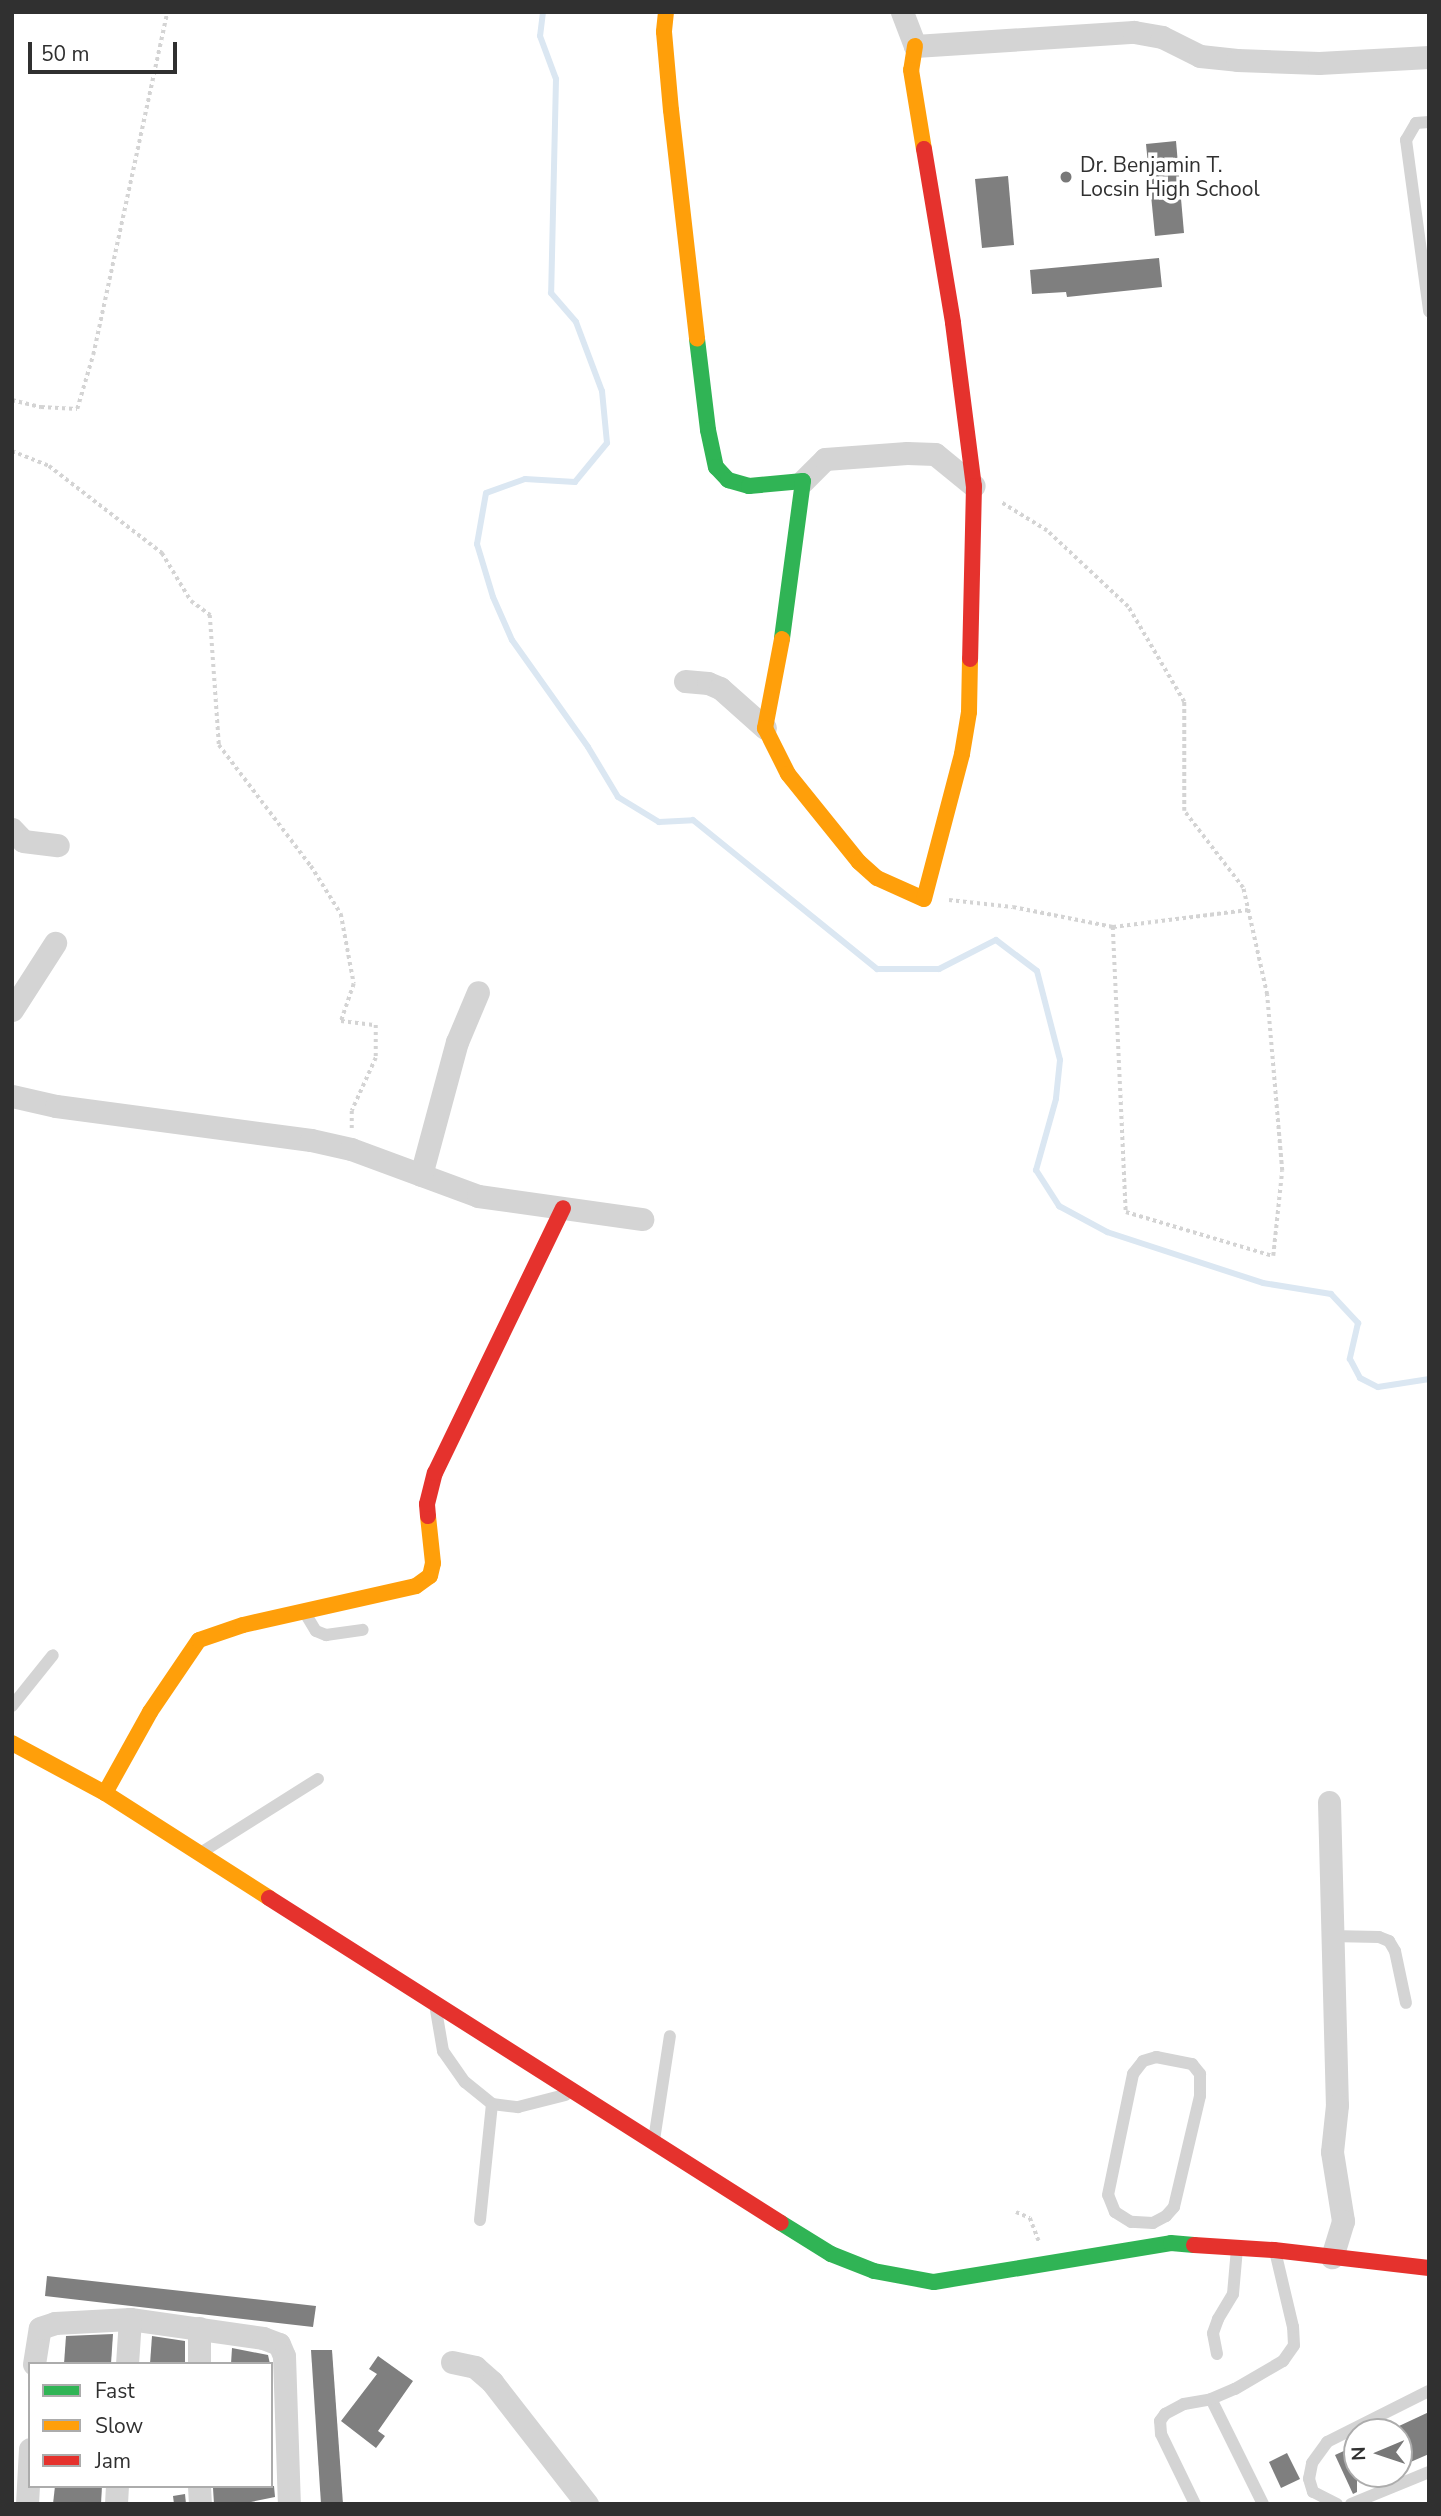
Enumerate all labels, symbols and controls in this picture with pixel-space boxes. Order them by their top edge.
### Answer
scale bar [32,28,180,72]
text: 50 m [41,40,90,68]
place label: Dr. Benjamin T. Locsin High School [1080,152,1260,202]
marker: Dr. Benjamin T. Locsin High School [1058,169,1074,185]
legend [28,2362,273,2488]
text: Fast [95,2377,135,2405]
text: Slow [95,2412,143,2440]
north arrow [1343,2418,1413,2488]
text: N [1346,2446,1372,2461]
text: Jam [95,2447,131,2475]

